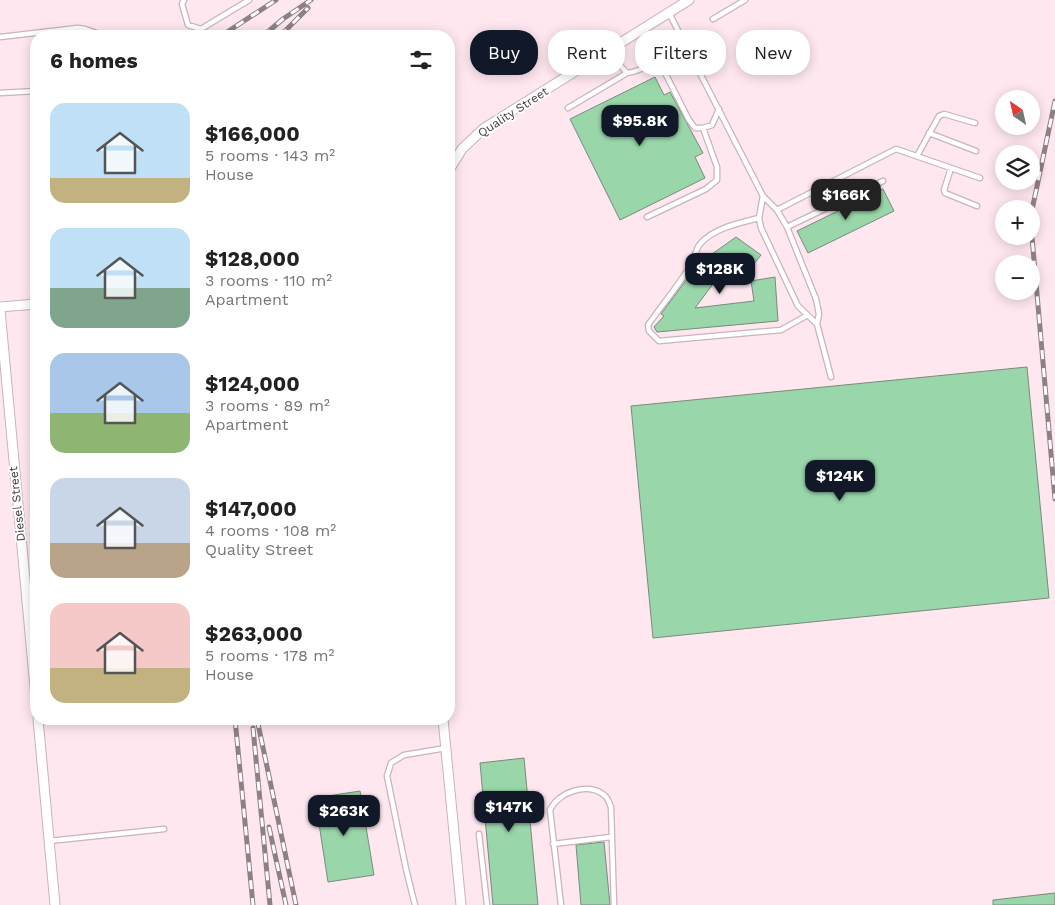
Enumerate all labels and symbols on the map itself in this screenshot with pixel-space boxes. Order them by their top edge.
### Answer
street label: Quality Street [475,84,551,140]
north arrow [995,90,1040,135]
pin: $95.8K [599,104,681,147]
pin: $166K [811,178,881,221]
pin: $128K [685,252,755,295]
pin: $124K [805,460,875,502]
street label: Diesel Street [6,466,28,542]
pin: $147K [474,790,544,833]
pin: $263K [309,794,379,837]

